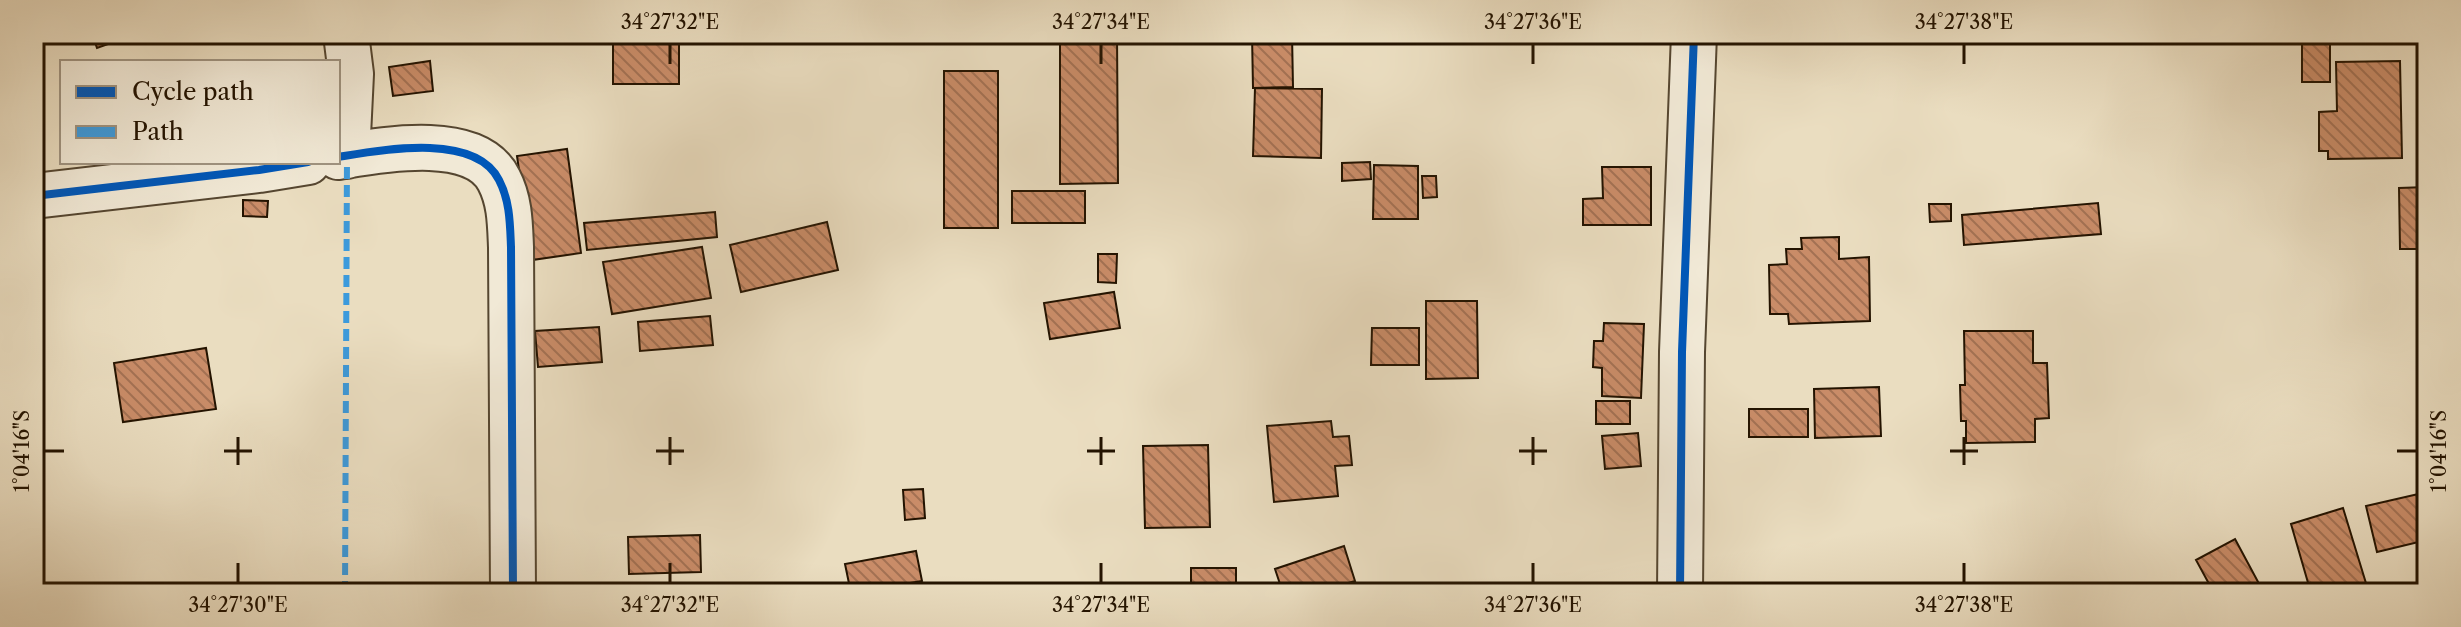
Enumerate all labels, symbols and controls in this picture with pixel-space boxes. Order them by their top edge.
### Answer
text: 34°27'32"E [621,10,719,34]
text: 34°27'34"E [1052,10,1150,34]
text: 34°27'36"E [1484,10,1582,34]
text: 34°27'38"E [1915,10,2013,34]
legend [60,60,340,164]
text: Cycle path [132,77,254,106]
text: Path [132,117,184,146]
text: 1°04'16"S [10,410,34,492]
text: 1°04'16"S [2427,410,2451,492]
text: 34°27'30"E [188,593,288,617]
text: 34°27'32"E [621,593,719,617]
text: 34°27'34"E [1052,593,1150,617]
text: 34°27'36"E [1484,593,1582,617]
text: 34°27'38"E [1915,593,2013,617]

